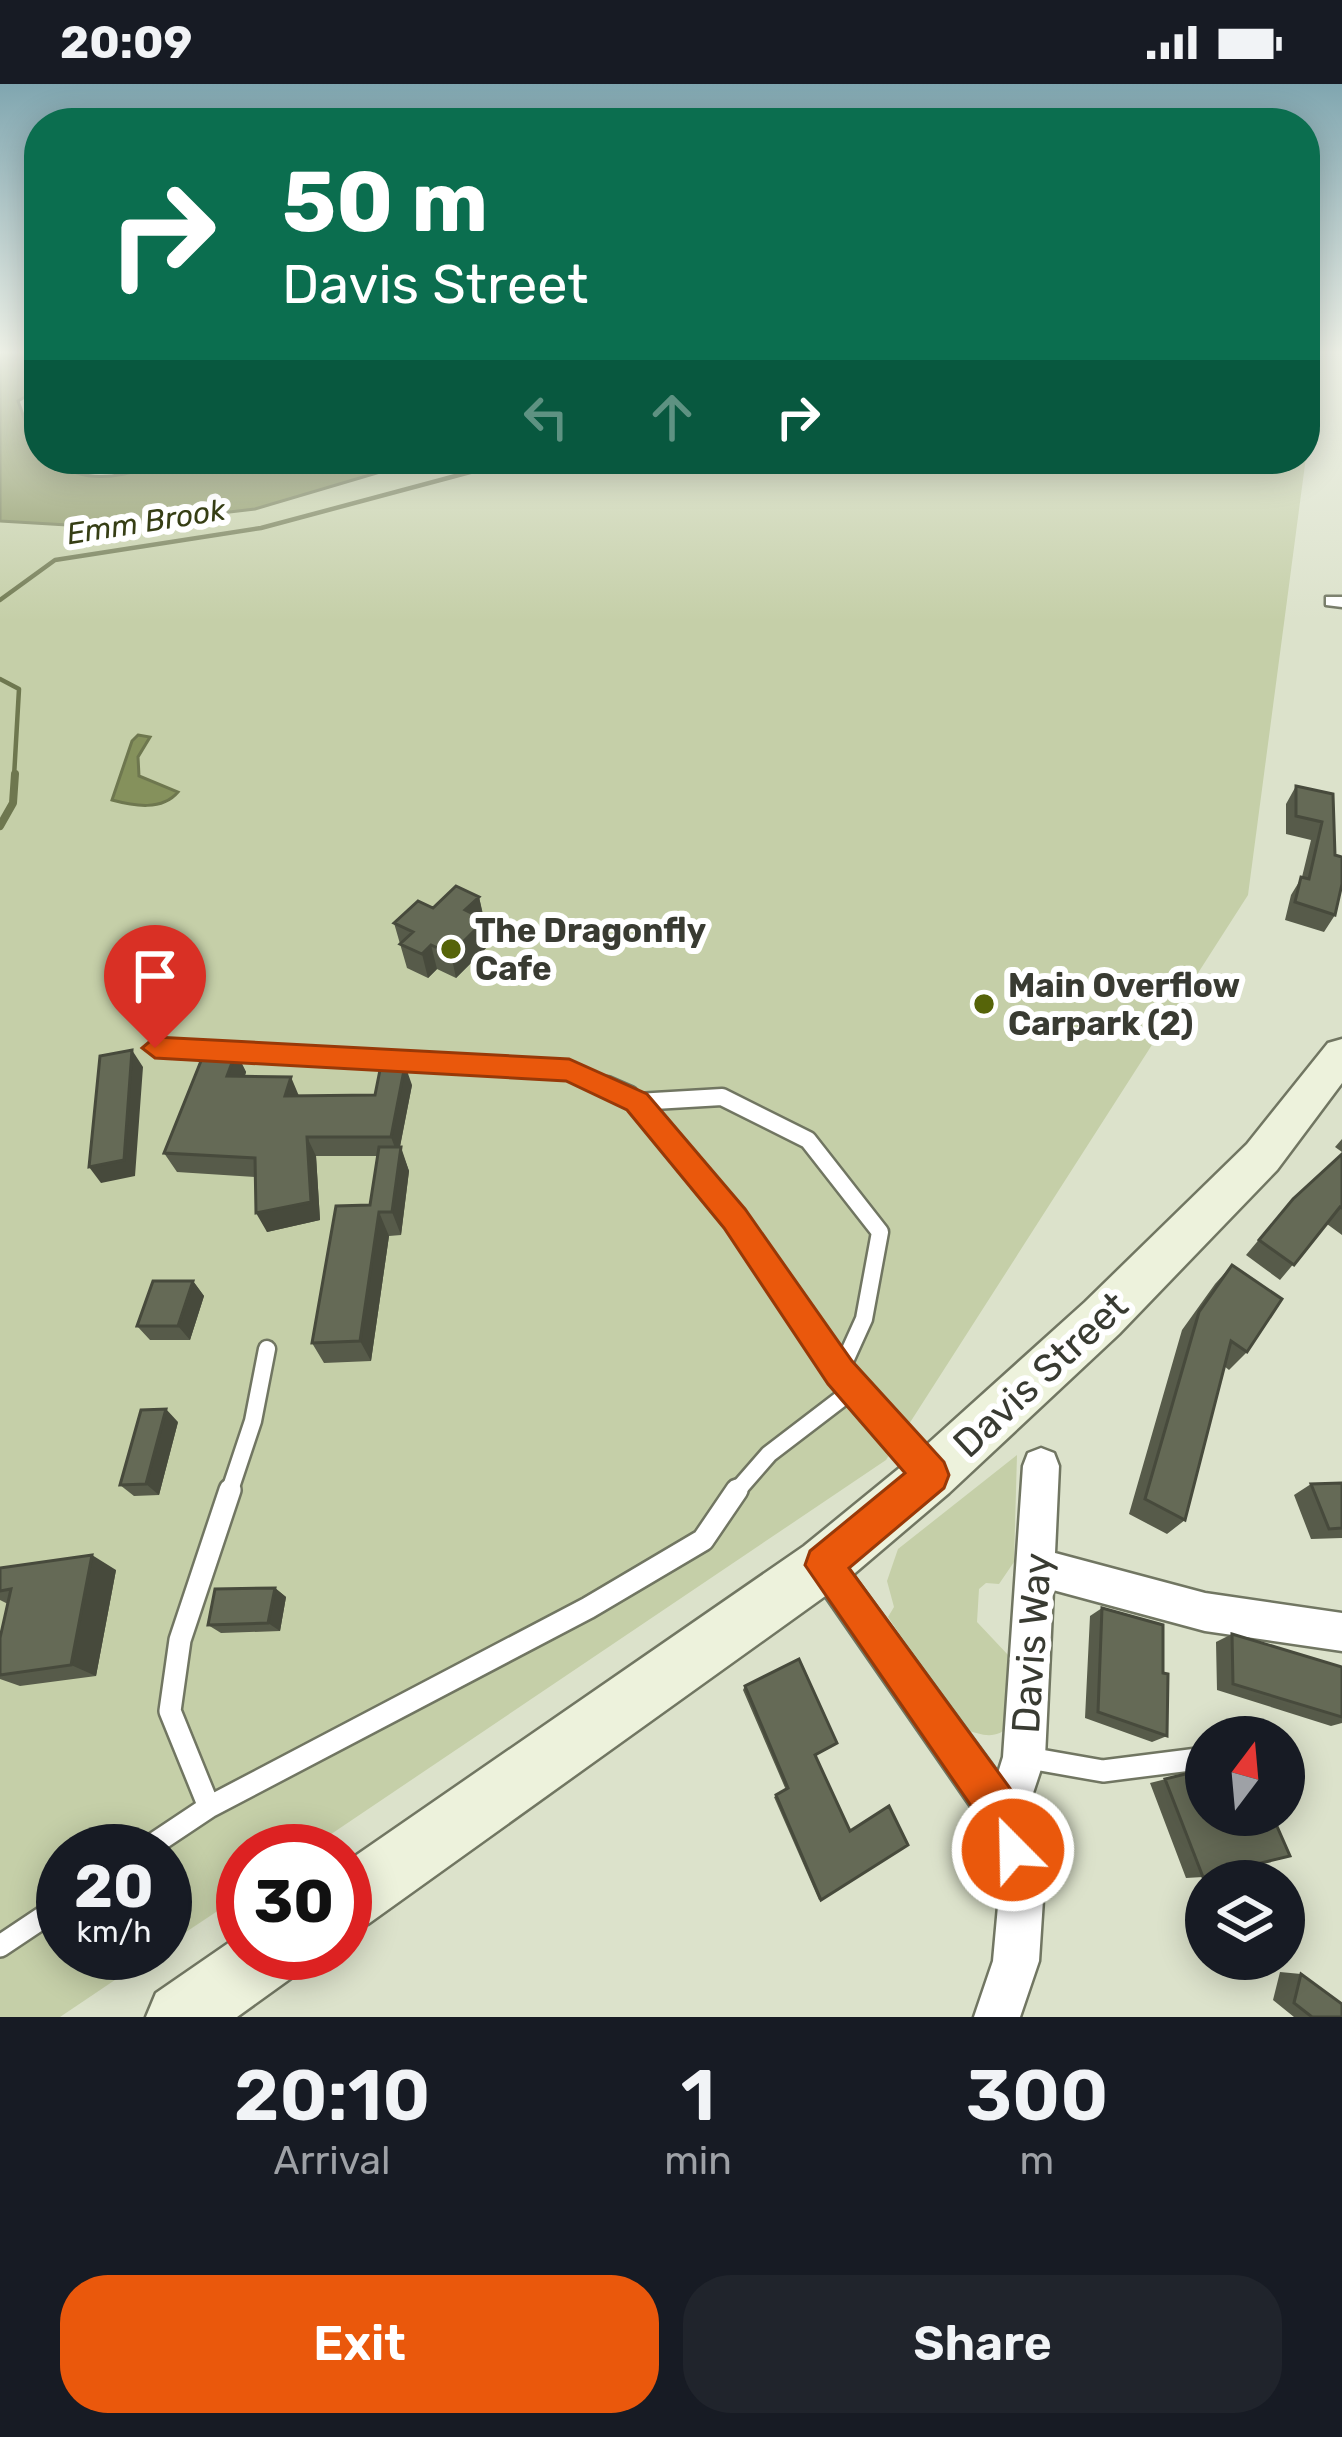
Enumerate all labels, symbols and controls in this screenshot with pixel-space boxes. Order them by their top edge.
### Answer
text: 20:09 [60,16,192,69]
text: 50 m [282,152,488,252]
icon: right [84,156,240,312]
text: Davis Street [282,253,588,317]
icon: left [513,384,579,450]
icon: ahead [639,384,705,450]
icon: right [765,384,831,450]
water label: Emm Brook [64,492,228,552]
place label: The Dragonfly Cafe [475,911,707,988]
pin [104,925,206,1048]
marker: The Dragonfly Cafe [438,936,464,962]
icon: arrive [122,943,188,1009]
place label: Main Overflow Carpark (2) [1008,966,1240,1043]
marker: Main Overflow Carpark (2) [971,991,997,1017]
street label: Davis Street [944,1282,1137,1467]
street label: Davis Way [1003,1551,1061,1735]
north arrow [1185,1716,1305,1836]
map controls [1185,1716,1305,1980]
position arrow [950,1787,1076,1913]
speed limit sign: 30 [216,1824,372,1980]
text: 20 [74,1851,154,1922]
button: layers [1185,1860,1305,1980]
text: km/h [77,1914,151,1950]
text: 20:10 [234,2053,430,2138]
text: 1 [681,2053,715,2138]
text: 300 [966,2053,1108,2138]
text: Arrival [274,2138,391,2184]
text: min [664,2138,732,2184]
text: m [1020,2138,1054,2184]
button: Exit [60,2275,659,2413]
button: Share [683,2275,1282,2413]

